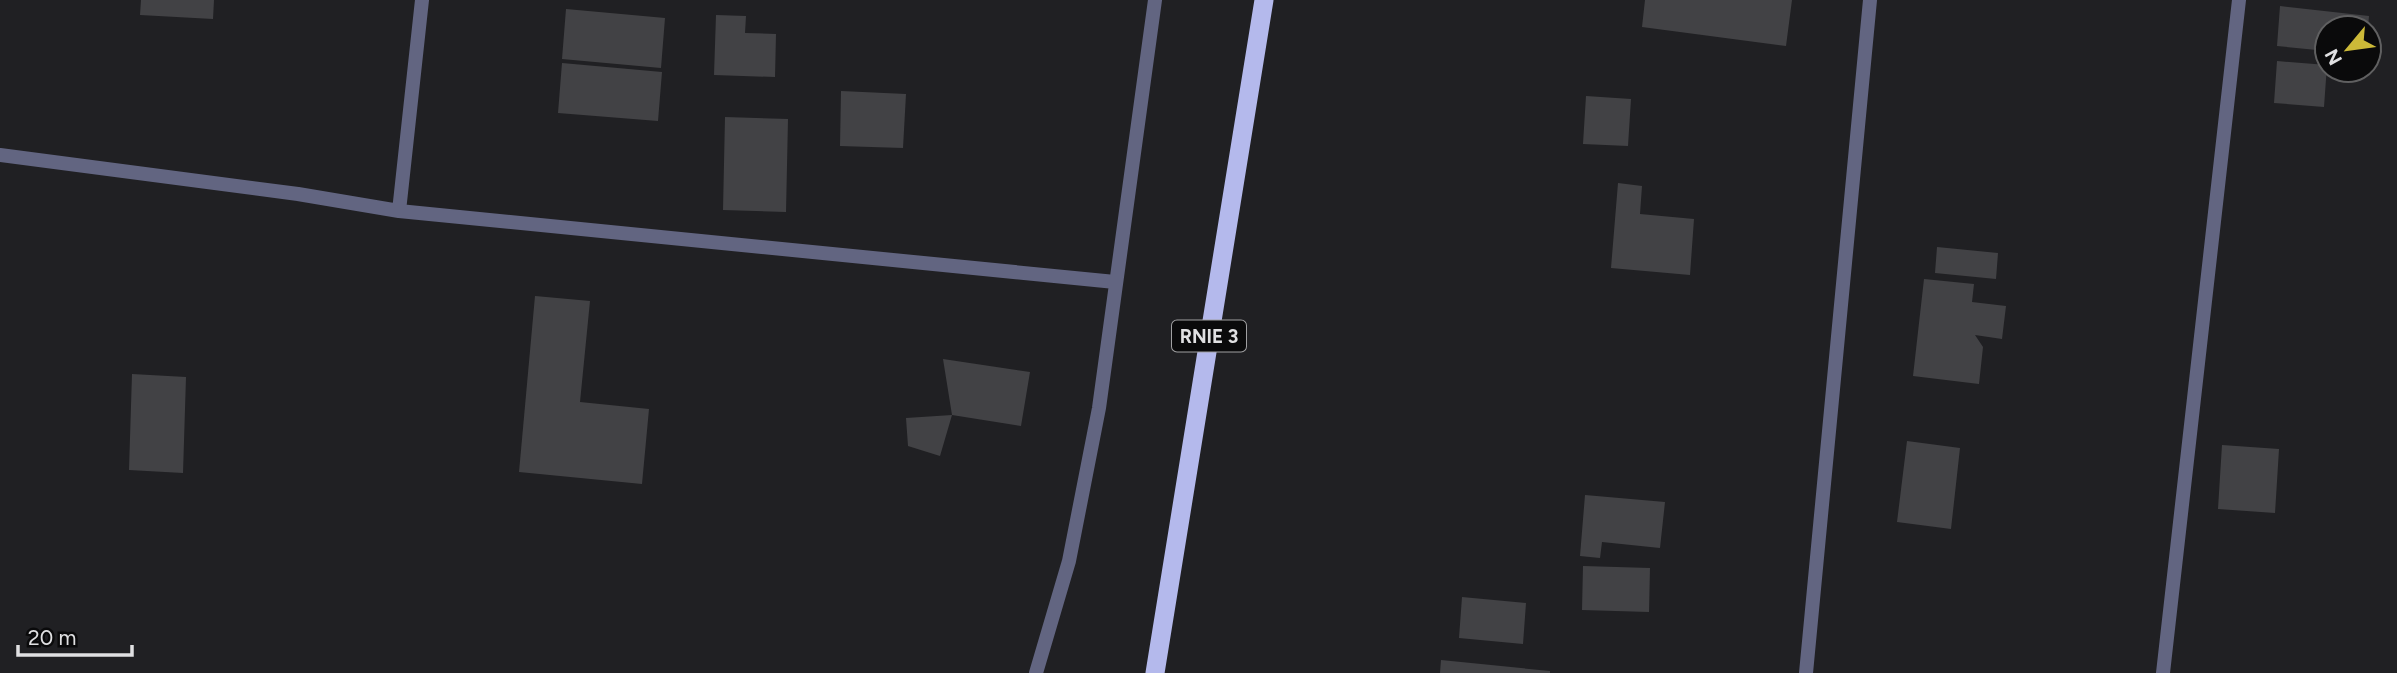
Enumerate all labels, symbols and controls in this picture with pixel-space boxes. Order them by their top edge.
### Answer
north arrow [2313,14,2383,84]
text: N [2320,45,2347,69]
road number: RNIE 3 [1172,320,1246,352]
scale bar [18,614,131,658]
text: 20 m [28,625,76,650]

